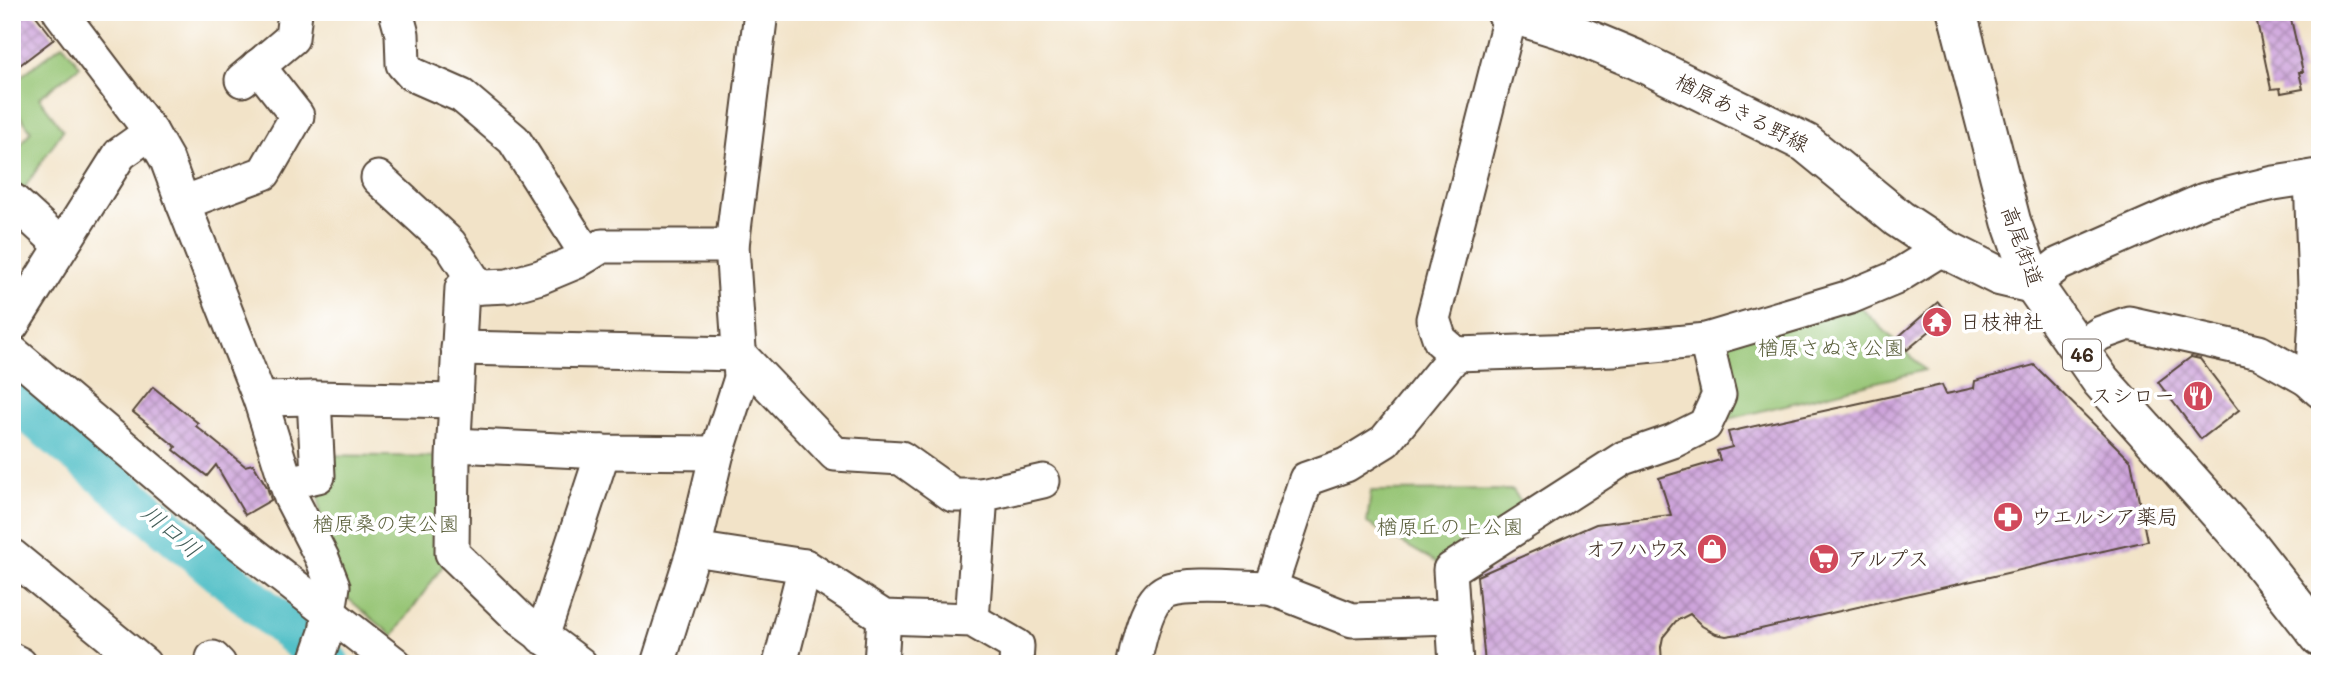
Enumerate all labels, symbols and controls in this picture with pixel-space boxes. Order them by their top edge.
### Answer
street label: 楢原あきる野線 [1671,66,1814,157]
street label: 高尾街道 [1996,201,2050,290]
temple icon: 日枝神社 [1920,305,1954,339]
place label: 日枝神社 [1960,307,2044,334]
park label: 楢原さぬき公園 [1758,333,1905,360]
road number: 46 [2063,340,2101,370]
restaurant icon: スシロー [2181,379,2215,413]
place label: スシロー [2091,381,2175,408]
water label: 川口川 [136,497,208,564]
pharmacy icon: ウエルシア薬局 [1991,500,2025,534]
place label: ウエルシア薬局 [2031,502,2178,529]
park label: 楢原桑の実公園 [313,509,460,536]
park label: 楢原丘の上公園 [1377,512,1524,539]
shop icon: オフハウス [1695,532,1729,566]
place label: オフハウス [1585,534,1689,561]
supermarket icon: アルプス [1807,542,1841,576]
place label: アルプス [1847,544,1929,571]

